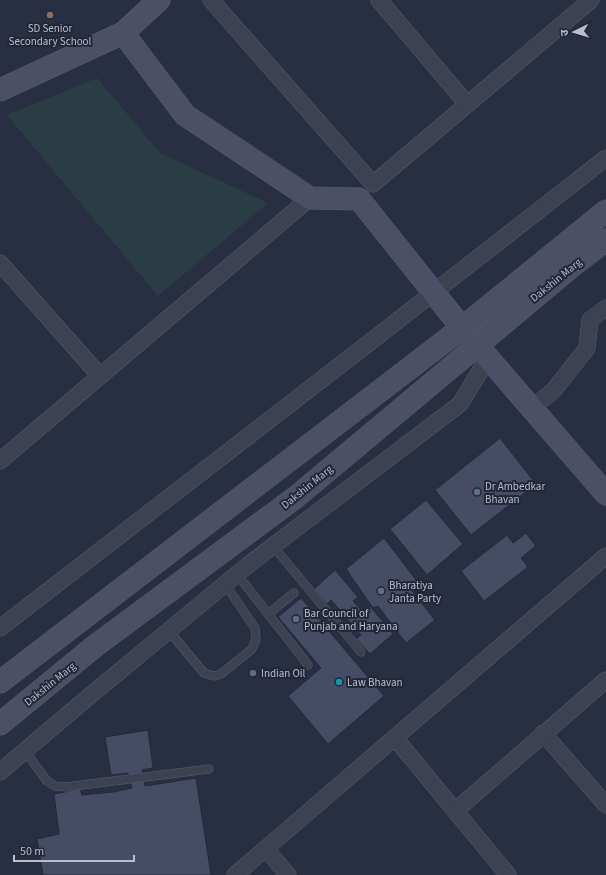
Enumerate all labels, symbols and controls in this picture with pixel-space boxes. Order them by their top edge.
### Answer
marker: SD Senior Secondary School [45,10,55,20]
north arrow [554,12,594,52]
place label: SD Senior Secondary School [9,21,92,49]
text: उ [557,28,572,37]
street label: Dakshin Marg [527,254,585,305]
street label: Dakshin Marg [278,461,336,512]
place label: Dr Ambedkar Bhavan [485,479,545,507]
marker: Dr Ambedkar Bhavan [472,487,482,497]
place label: Bharatiya Janta Party [389,578,441,606]
marker: Bharatiya Janta Party [376,586,386,596]
place label: Bar Council of Punjab and Haryana [304,606,397,634]
marker: Bar Council of Punjab and Haryana [291,614,301,624]
street label: Dakshin Marg [21,658,79,709]
place label: Indian Oil [261,666,305,681]
marker: Indian Oil [248,668,258,678]
place label: Law Bhavan [347,675,402,690]
marker: Law Bhavan [334,677,344,687]
scale bar [14,837,134,863]
text: 50 m [20,843,44,860]

